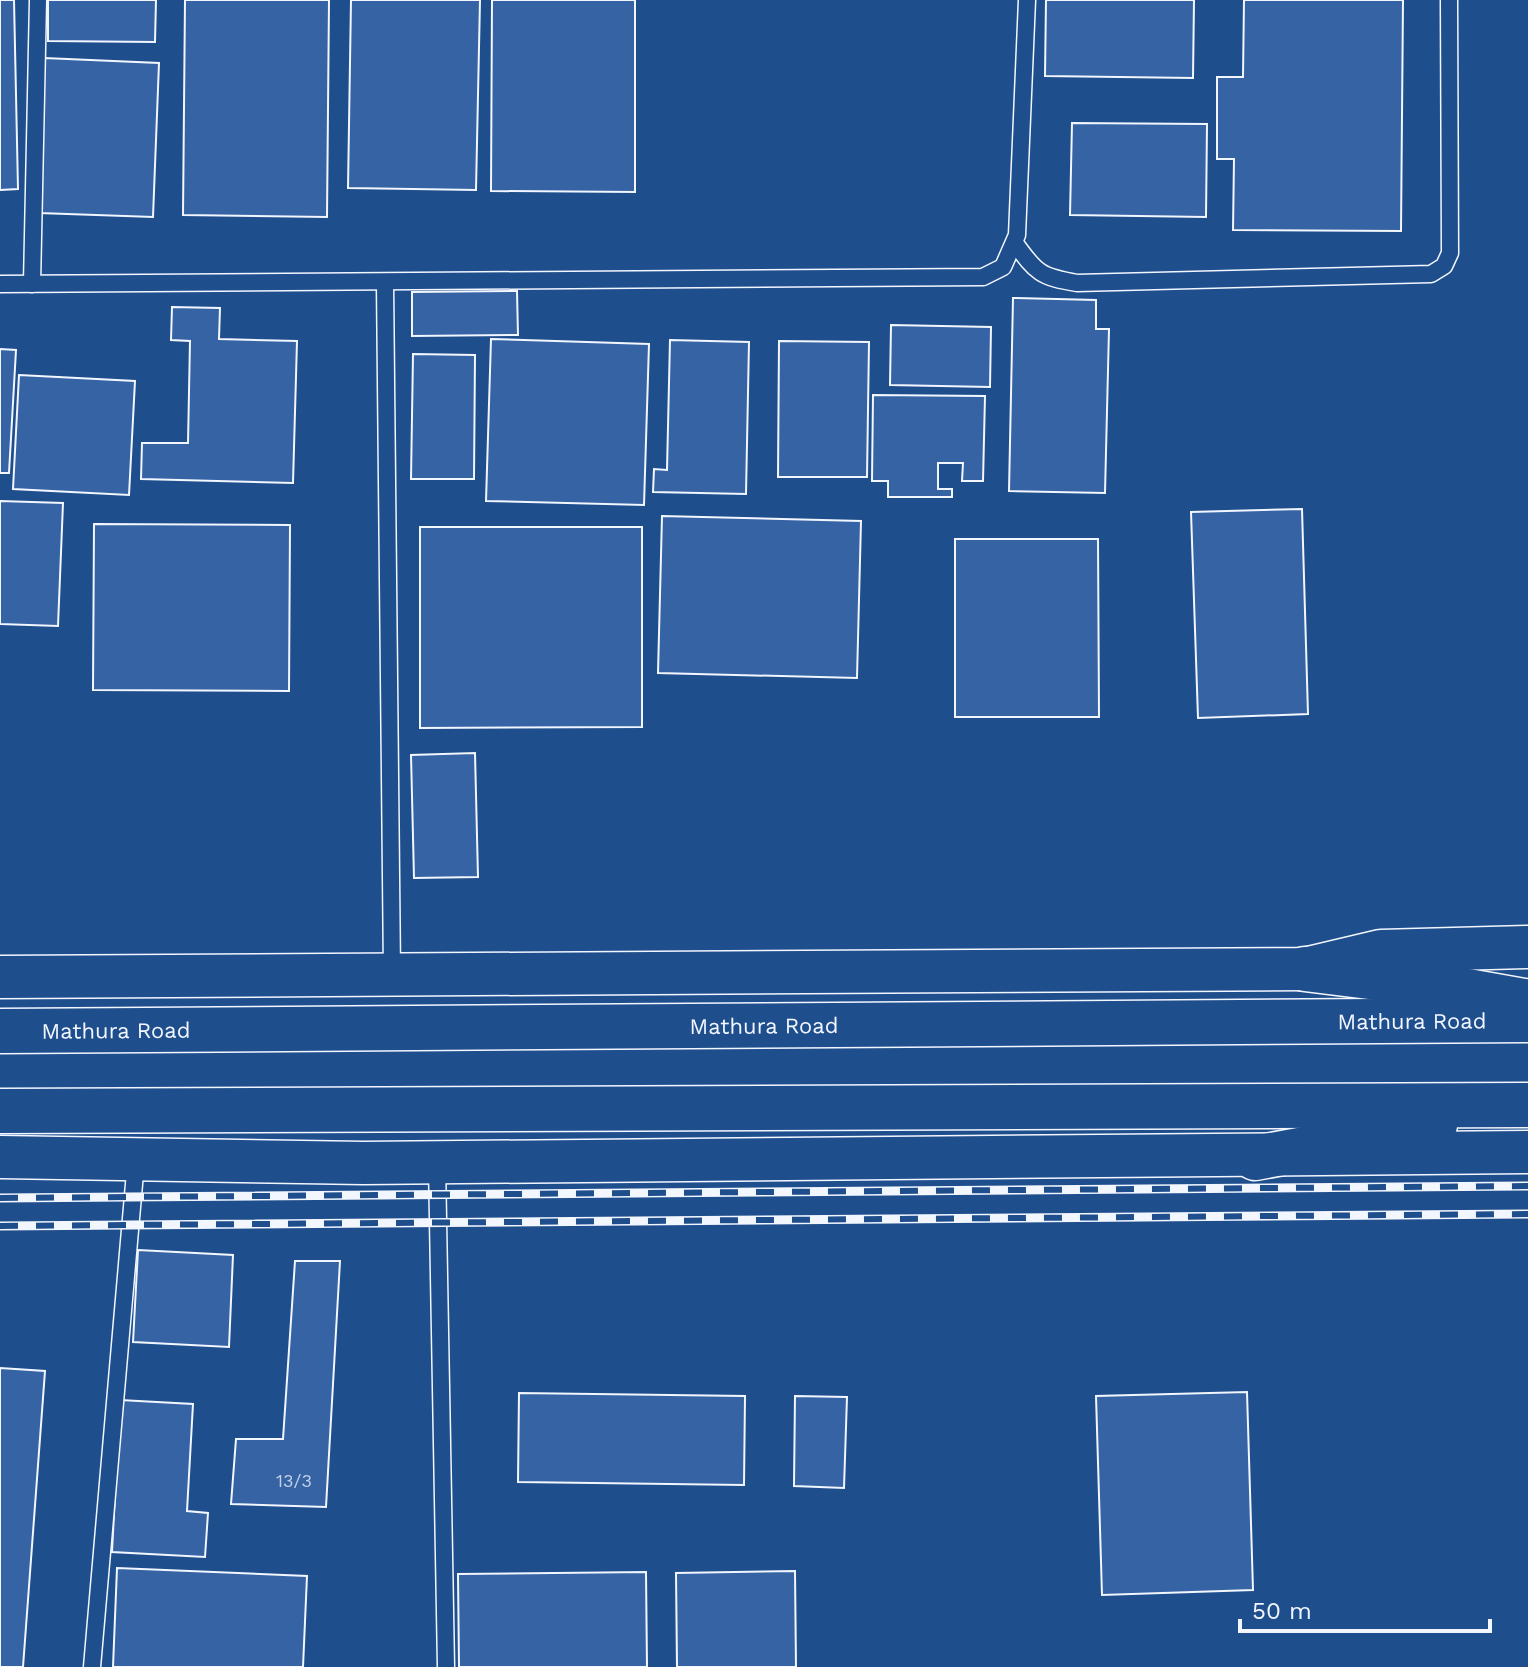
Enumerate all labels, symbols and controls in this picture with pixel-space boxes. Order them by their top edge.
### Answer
street label: Mathura Road [1337,1008,1487,1034]
street label: Mathura Road [689,1013,839,1039]
street label: Mathura Road [41,1018,191,1044]
house number: 13/3 [276,1470,312,1491]
scale bar [1240,1583,1490,1633]
text: 50 m [1252,1597,1312,1625]

